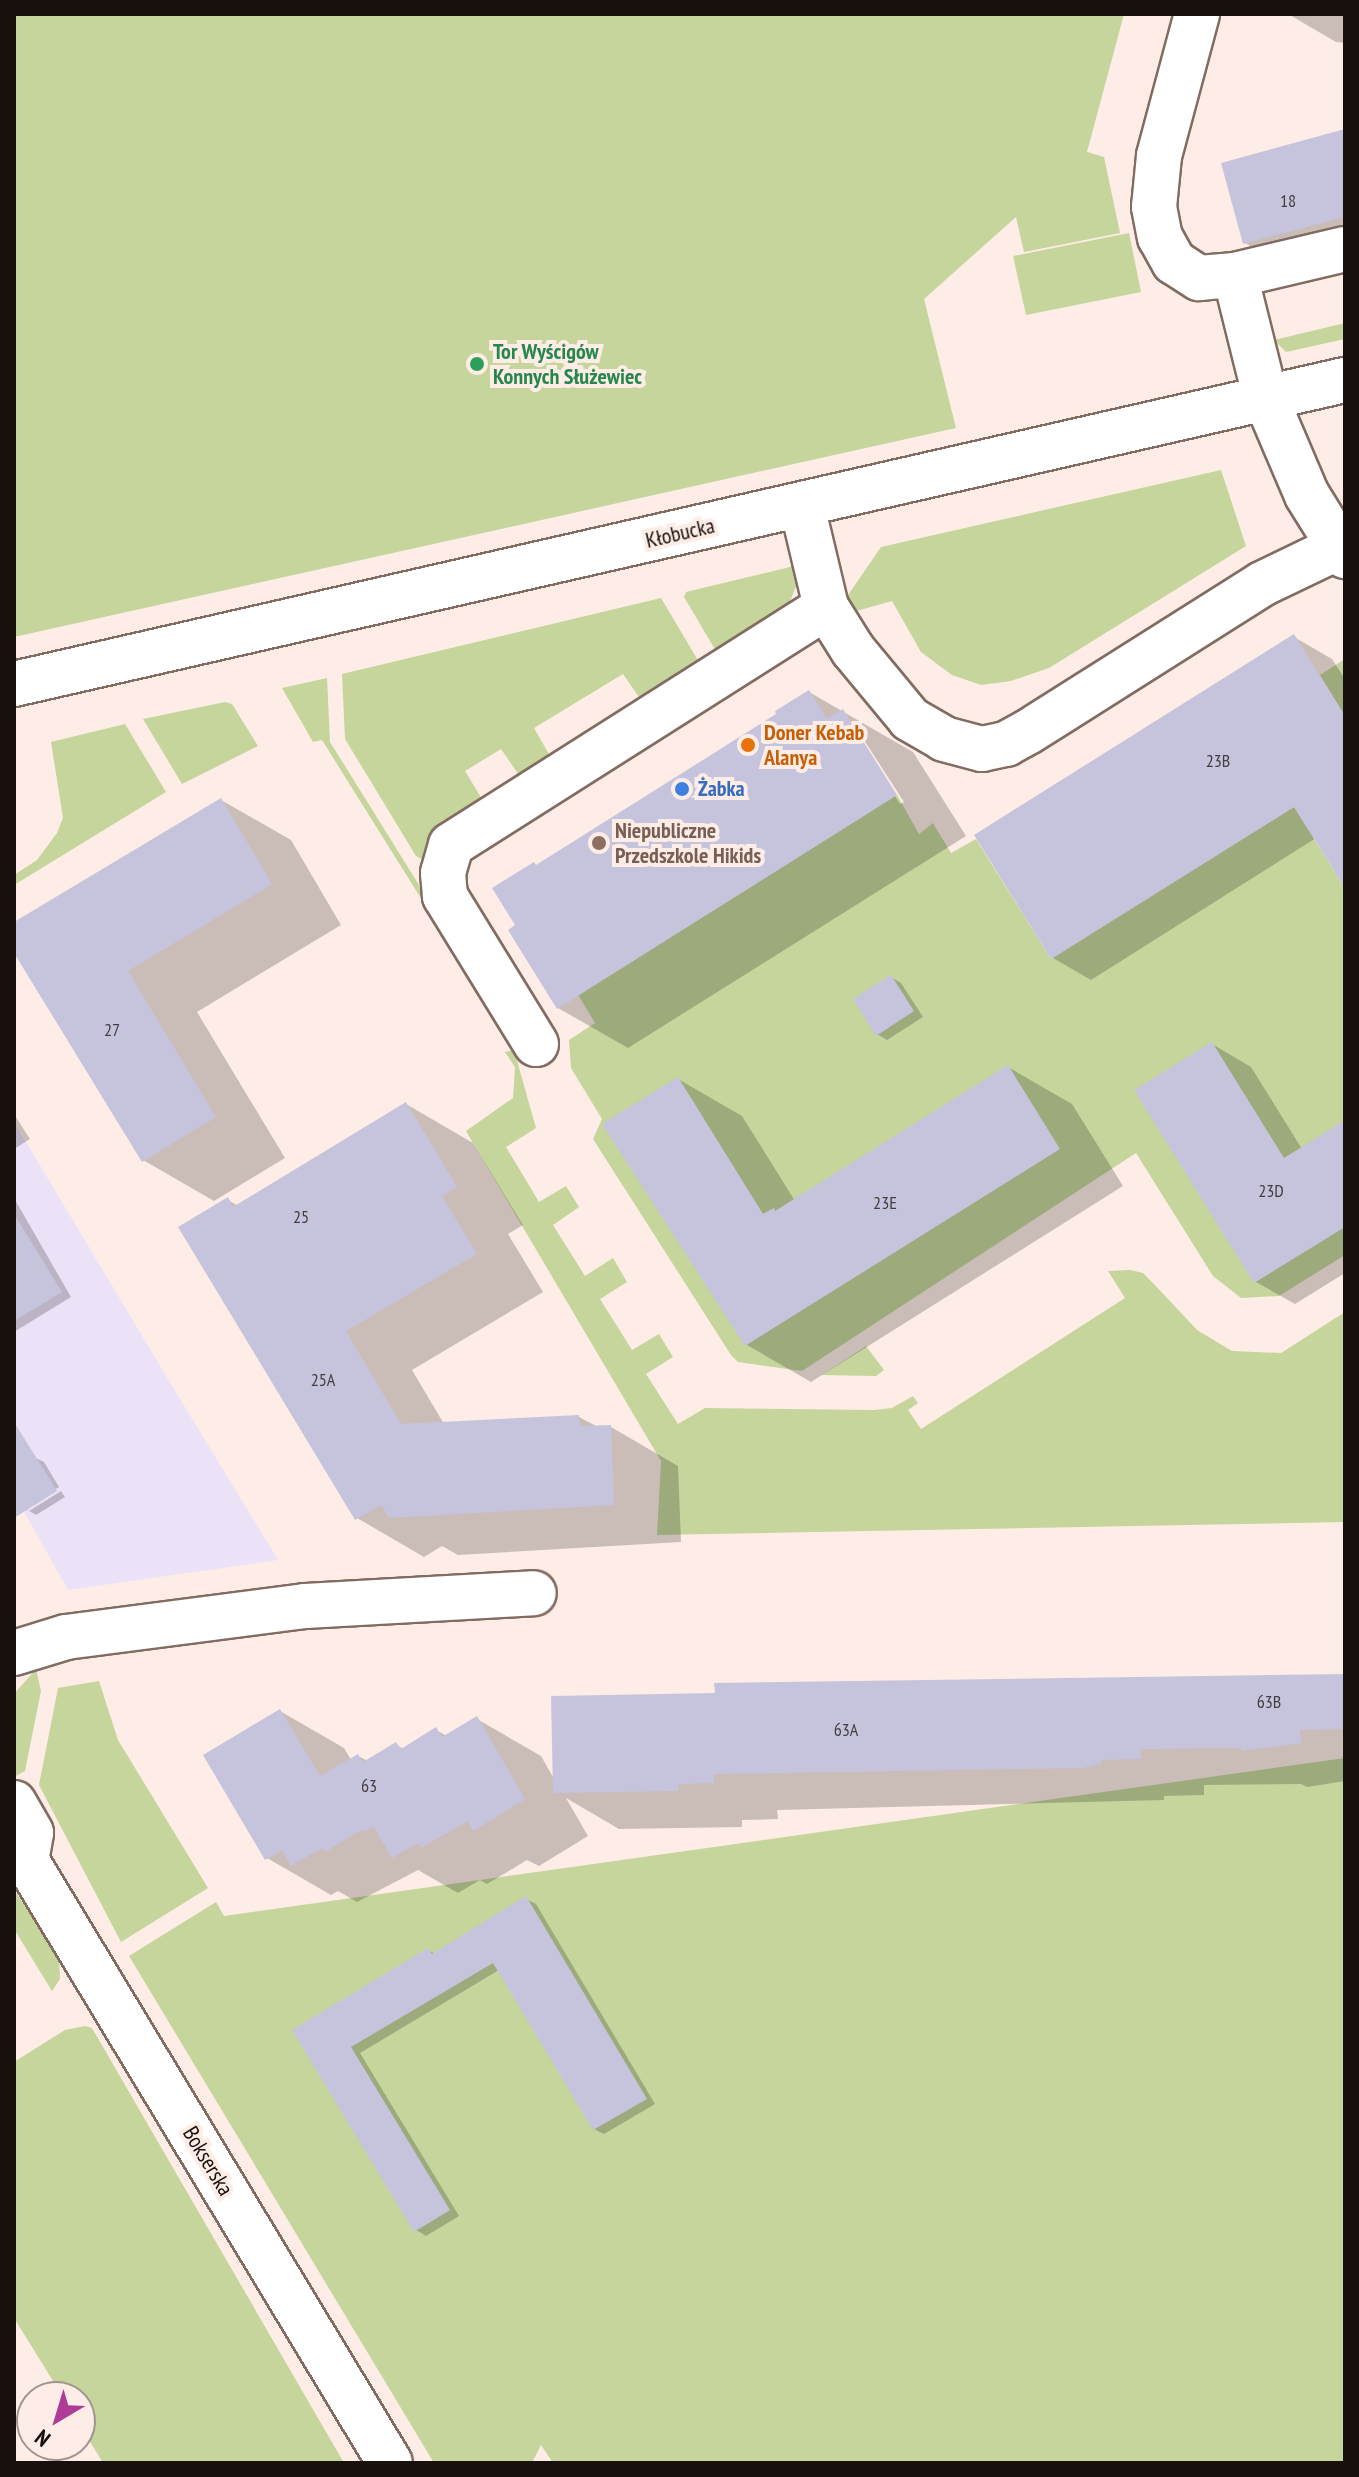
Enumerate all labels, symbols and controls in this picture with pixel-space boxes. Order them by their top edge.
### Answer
house number: 18 [1280,190,1296,212]
place label: Tor Wyścigów Konnych Służewiec [493,338,642,390]
marker: Tor Wyścigów Konnych Służewiec [468,355,486,373]
street label: Kłobucka [643,512,717,554]
place label: Doner Kebab Alanya [764,719,864,770]
marker: Doner Kebab Alanya [739,736,757,754]
house number: 23B [1206,750,1230,772]
place label: Żabka [698,776,745,802]
marker: Żabka [673,780,691,798]
place label: Niepubliczne Przedszkole Hikids [615,817,761,868]
marker: Niepubliczne Przedszkole Hikids [590,834,608,852]
house number: 27 [104,1019,120,1041]
house number: 23D [1258,1180,1284,1202]
house number: 23E [873,1192,897,1214]
house number: 25 [293,1206,309,1228]
house number: 25A [311,1369,335,1391]
house number: 63B [1257,1691,1281,1713]
house number: 63A [834,1719,858,1741]
house number: 63 [361,1775,377,1797]
street label: Bokserska [177,2122,239,2200]
north arrow [16,2381,96,2461]
text: N [29,2424,56,2453]

